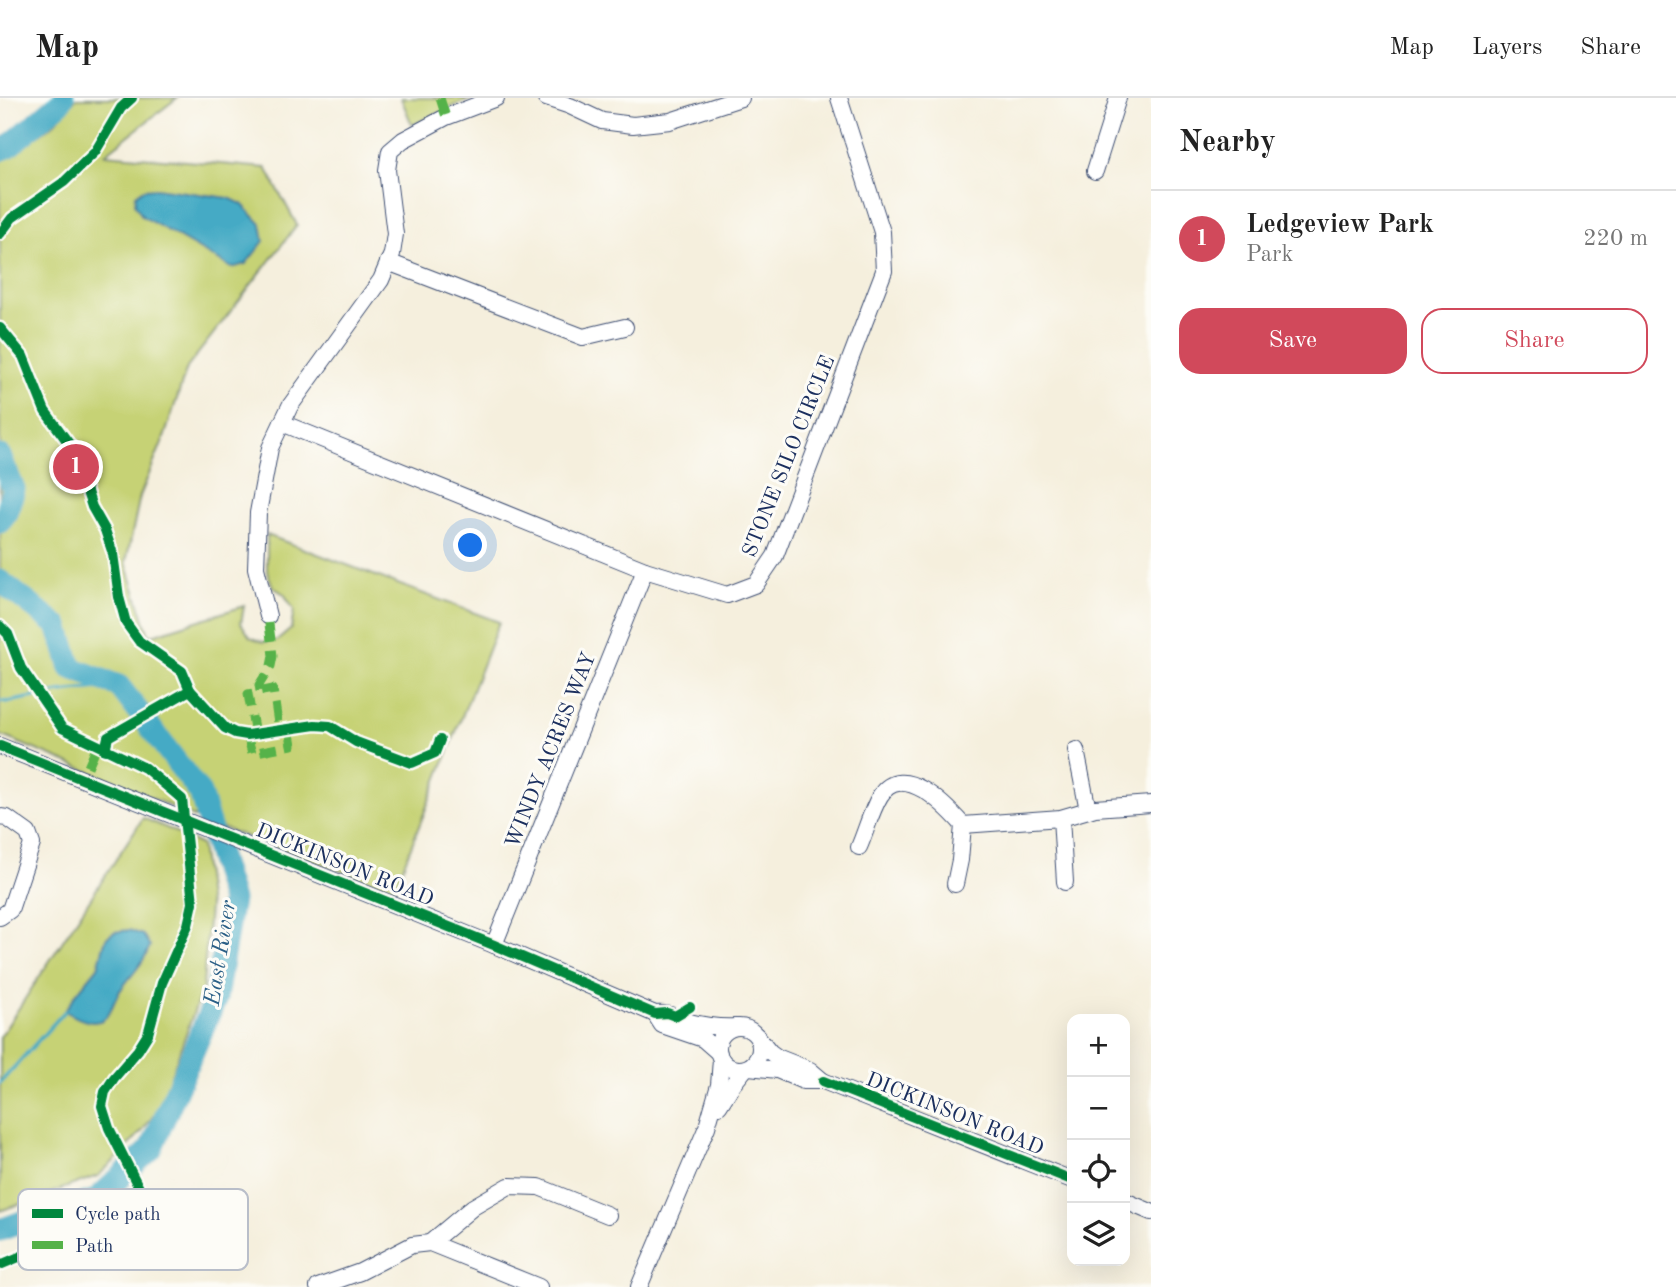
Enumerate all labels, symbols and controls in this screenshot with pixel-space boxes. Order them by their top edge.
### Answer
text: Map [35,32,99,65]
text: Map [1390,36,1434,60]
text: Layers [1472,36,1542,60]
text: Share [1580,36,1641,60]
text: Nearby [1179,128,1276,158]
text: Ledgeview Park [1246,212,1434,238]
text: 1 [1195,227,1209,250]
text: 220 m [1583,227,1648,250]
text: Park [1246,243,1293,266]
button: Save [1179,308,1407,374]
button: Share [1421,308,1648,374]
street label: STONE SILO CIRCLE [739,353,839,560]
pin: 1 [53,441,99,493]
your location [453,528,487,562]
street label: WINDY ACRES WAY [502,650,600,851]
street label: DICKINSON ROAD [253,820,436,911]
water label: East River [201,898,240,1009]
map controls [1067,1014,1130,1266]
button: + [1067,1014,1130,1077]
street label: DICKINSON ROAD [863,1069,1046,1160]
button: − [1067,1077,1130,1140]
button: locate [1067,1140,1130,1203]
legend [18,1189,248,1270]
button: layers [1067,1203,1130,1266]
text: Cycle path [75,1206,161,1225]
text: Path [75,1238,113,1257]

